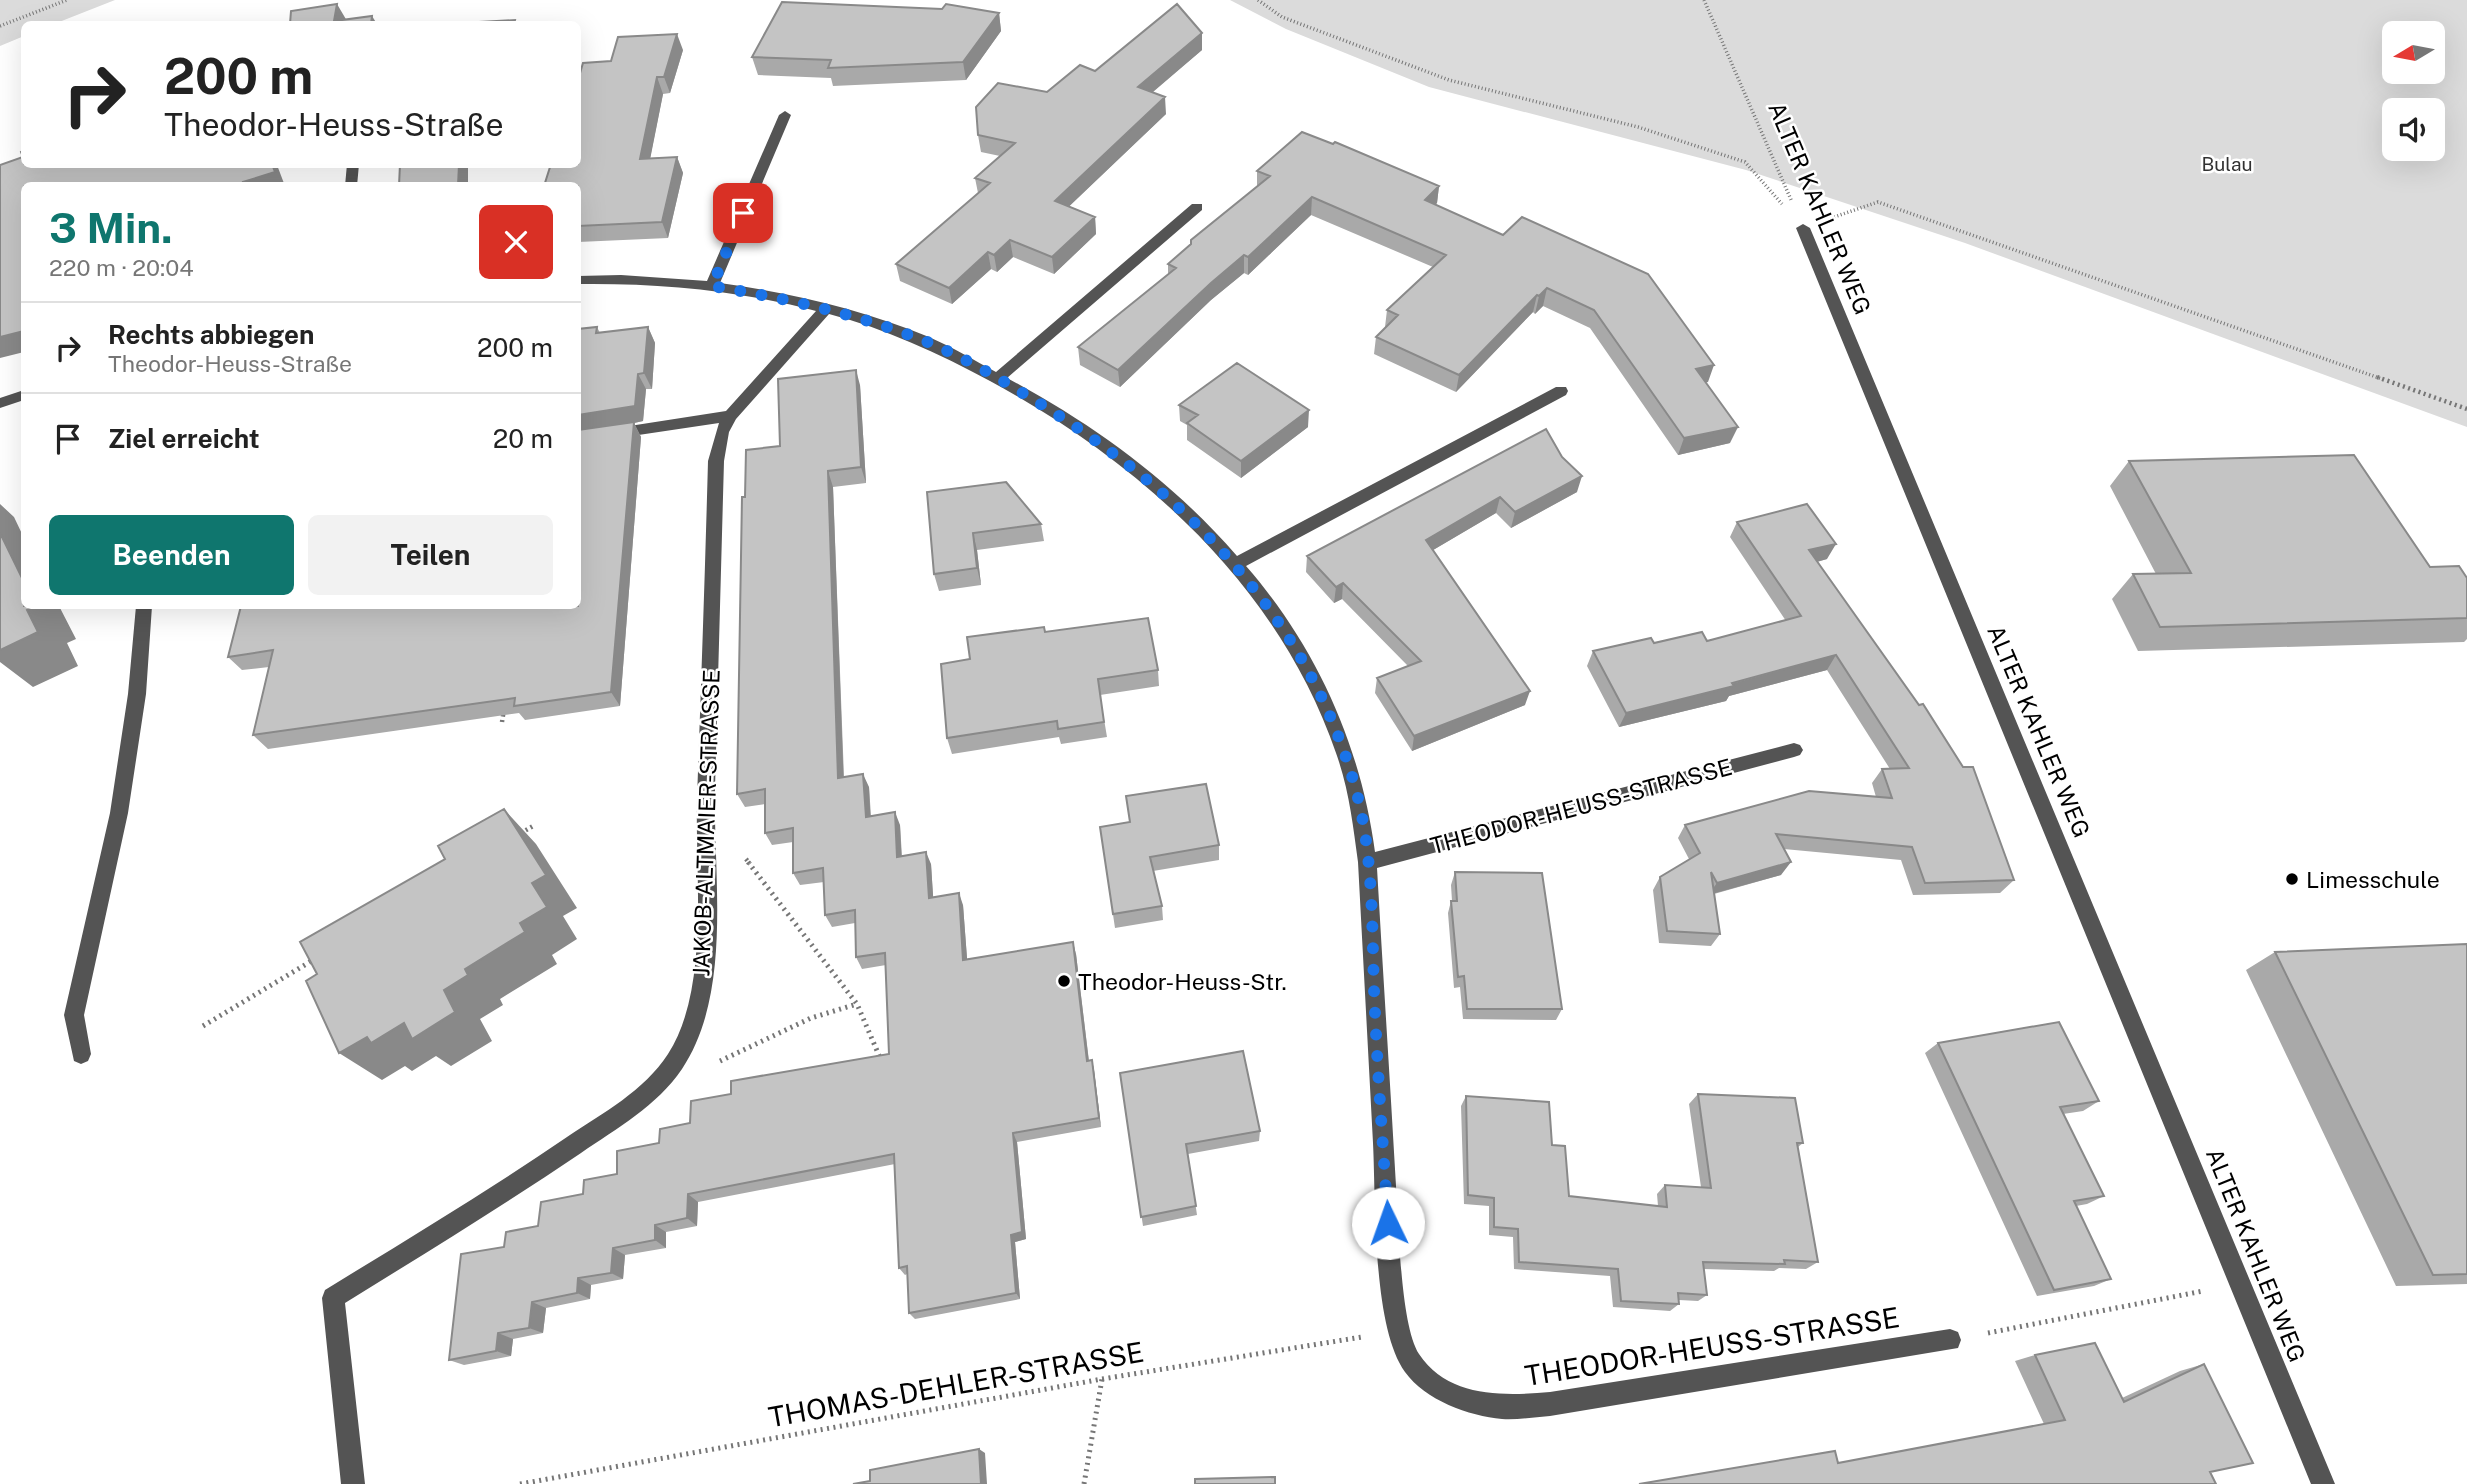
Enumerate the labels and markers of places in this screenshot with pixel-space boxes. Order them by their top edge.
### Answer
pin [713,183,773,243]
place label: Limesschule [2306,866,2440,893]
marker: Limesschule [2284,871,2300,887]
place label: Theodor-Heuss-Str. [1078,968,1287,995]
marker: Theodor-Heuss-Str. [1056,973,1072,989]

